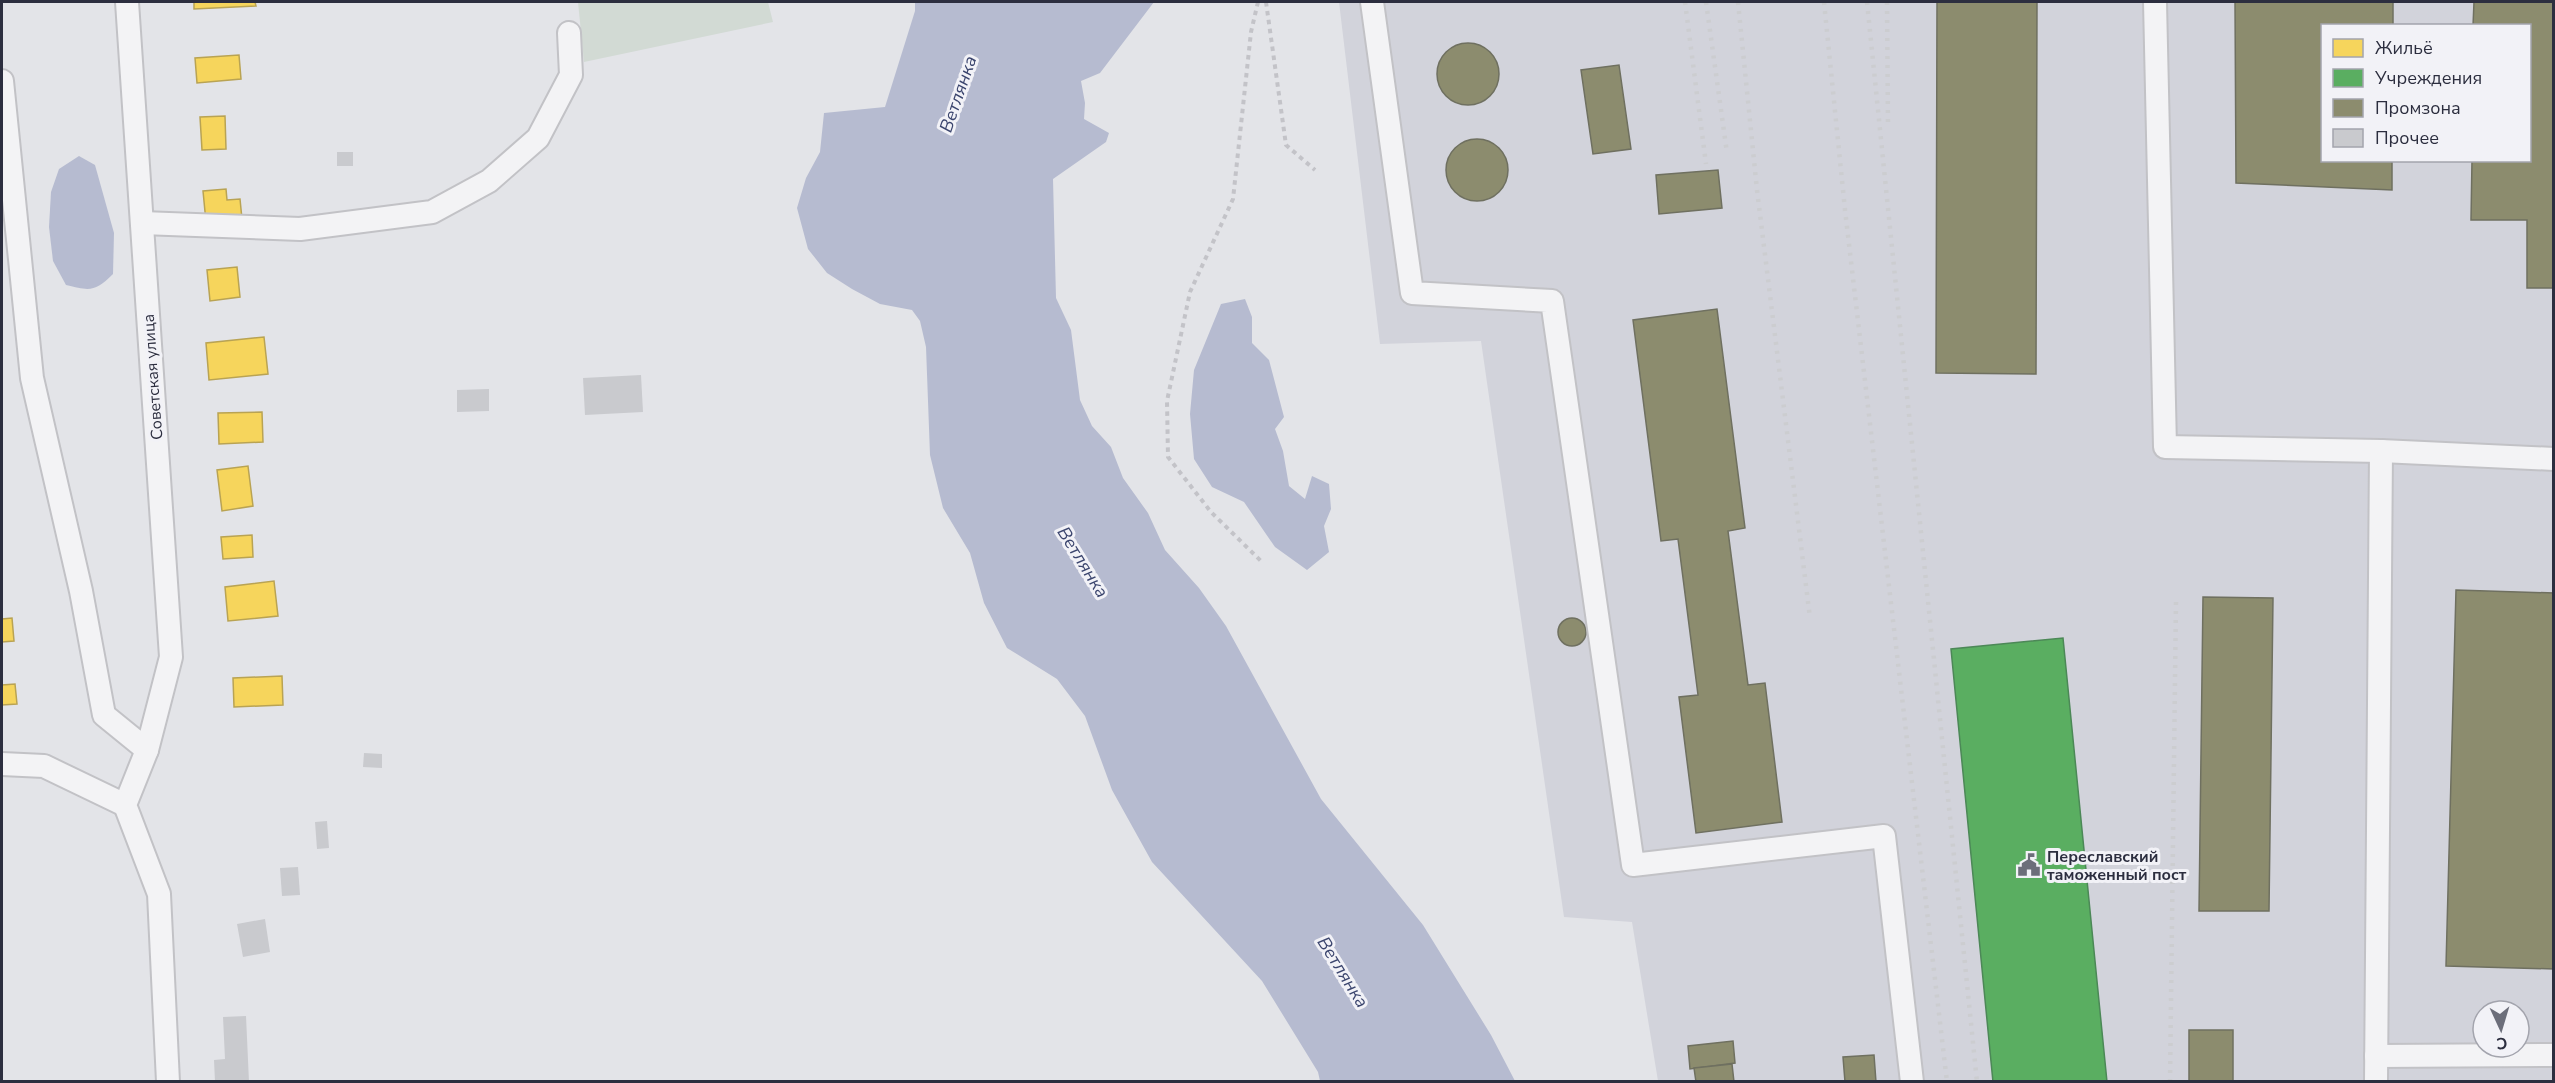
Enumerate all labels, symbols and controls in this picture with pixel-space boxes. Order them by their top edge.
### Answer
legend [2321,24,2531,162]
text: Жильё [2375,36,2433,60]
water label: Ветлянка [934,52,982,136]
text: Учреждения [2374,66,2482,90]
text: Промзона [2375,96,2461,120]
text: Прочее [2375,126,2439,150]
street label: Советская улица [138,313,168,441]
water label: Ветлянка [1052,522,1114,602]
place label: Переславский таможенный пост [2047,846,2187,886]
public building icon: Переславский таможенный пост [2016,852,2042,878]
water label: Ветлянка [1312,932,1374,1012]
north arrow [2471,999,2531,1059]
text: С [2496,1032,2508,1054]

